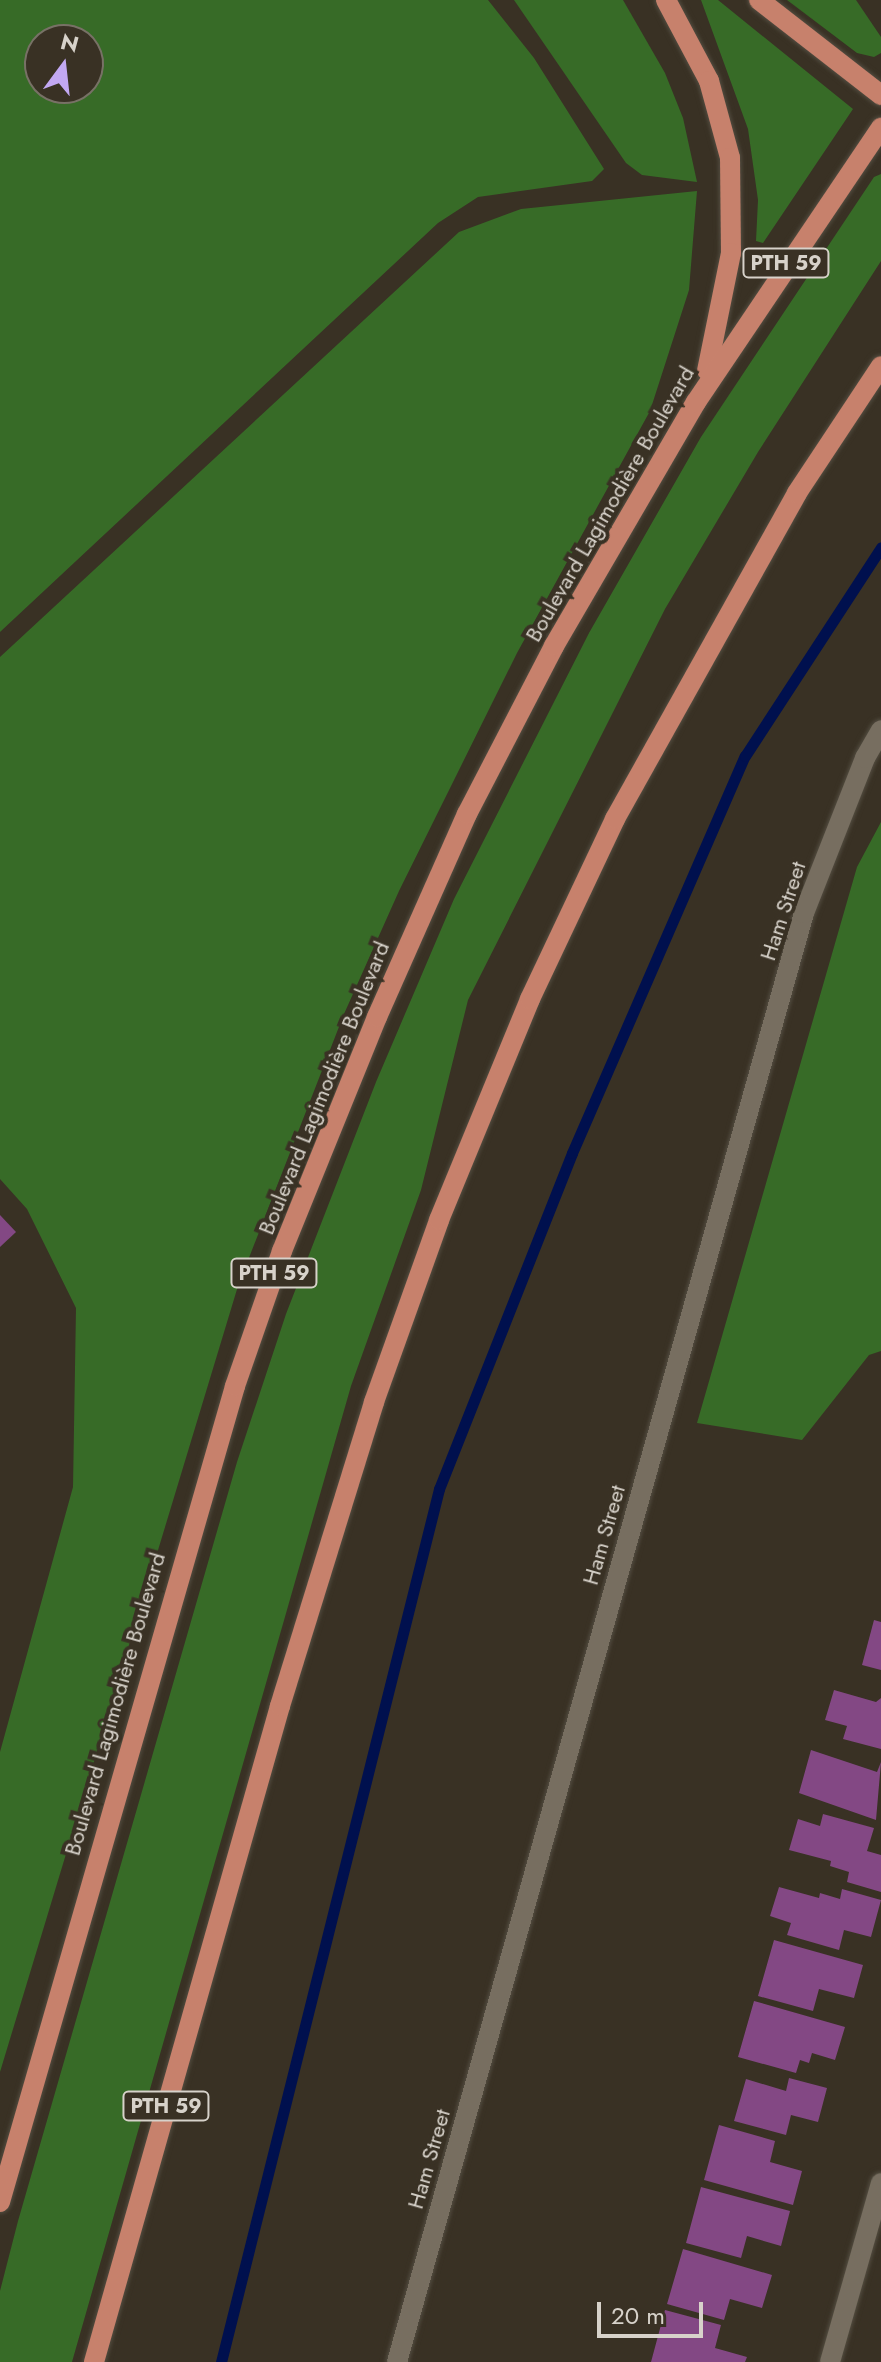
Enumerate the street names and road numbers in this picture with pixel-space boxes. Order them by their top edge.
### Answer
road number: PTH 59 [742,247,830,279]
street label: Boulevard Lagimodière Boulevard [520,362,700,646]
street label: Ham Street [755,858,811,964]
street label: Boulevard Lagimodière Boulevard [253,938,395,1238]
road number: PTH 59 [230,1257,318,1289]
street label: Ham Street [577,1482,631,1588]
street label: Boulevard Lagimodière Boulevard [59,1550,171,1858]
road number: PTH 59 [122,2090,210,2122]
street label: Ham Street [402,2106,456,2212]

